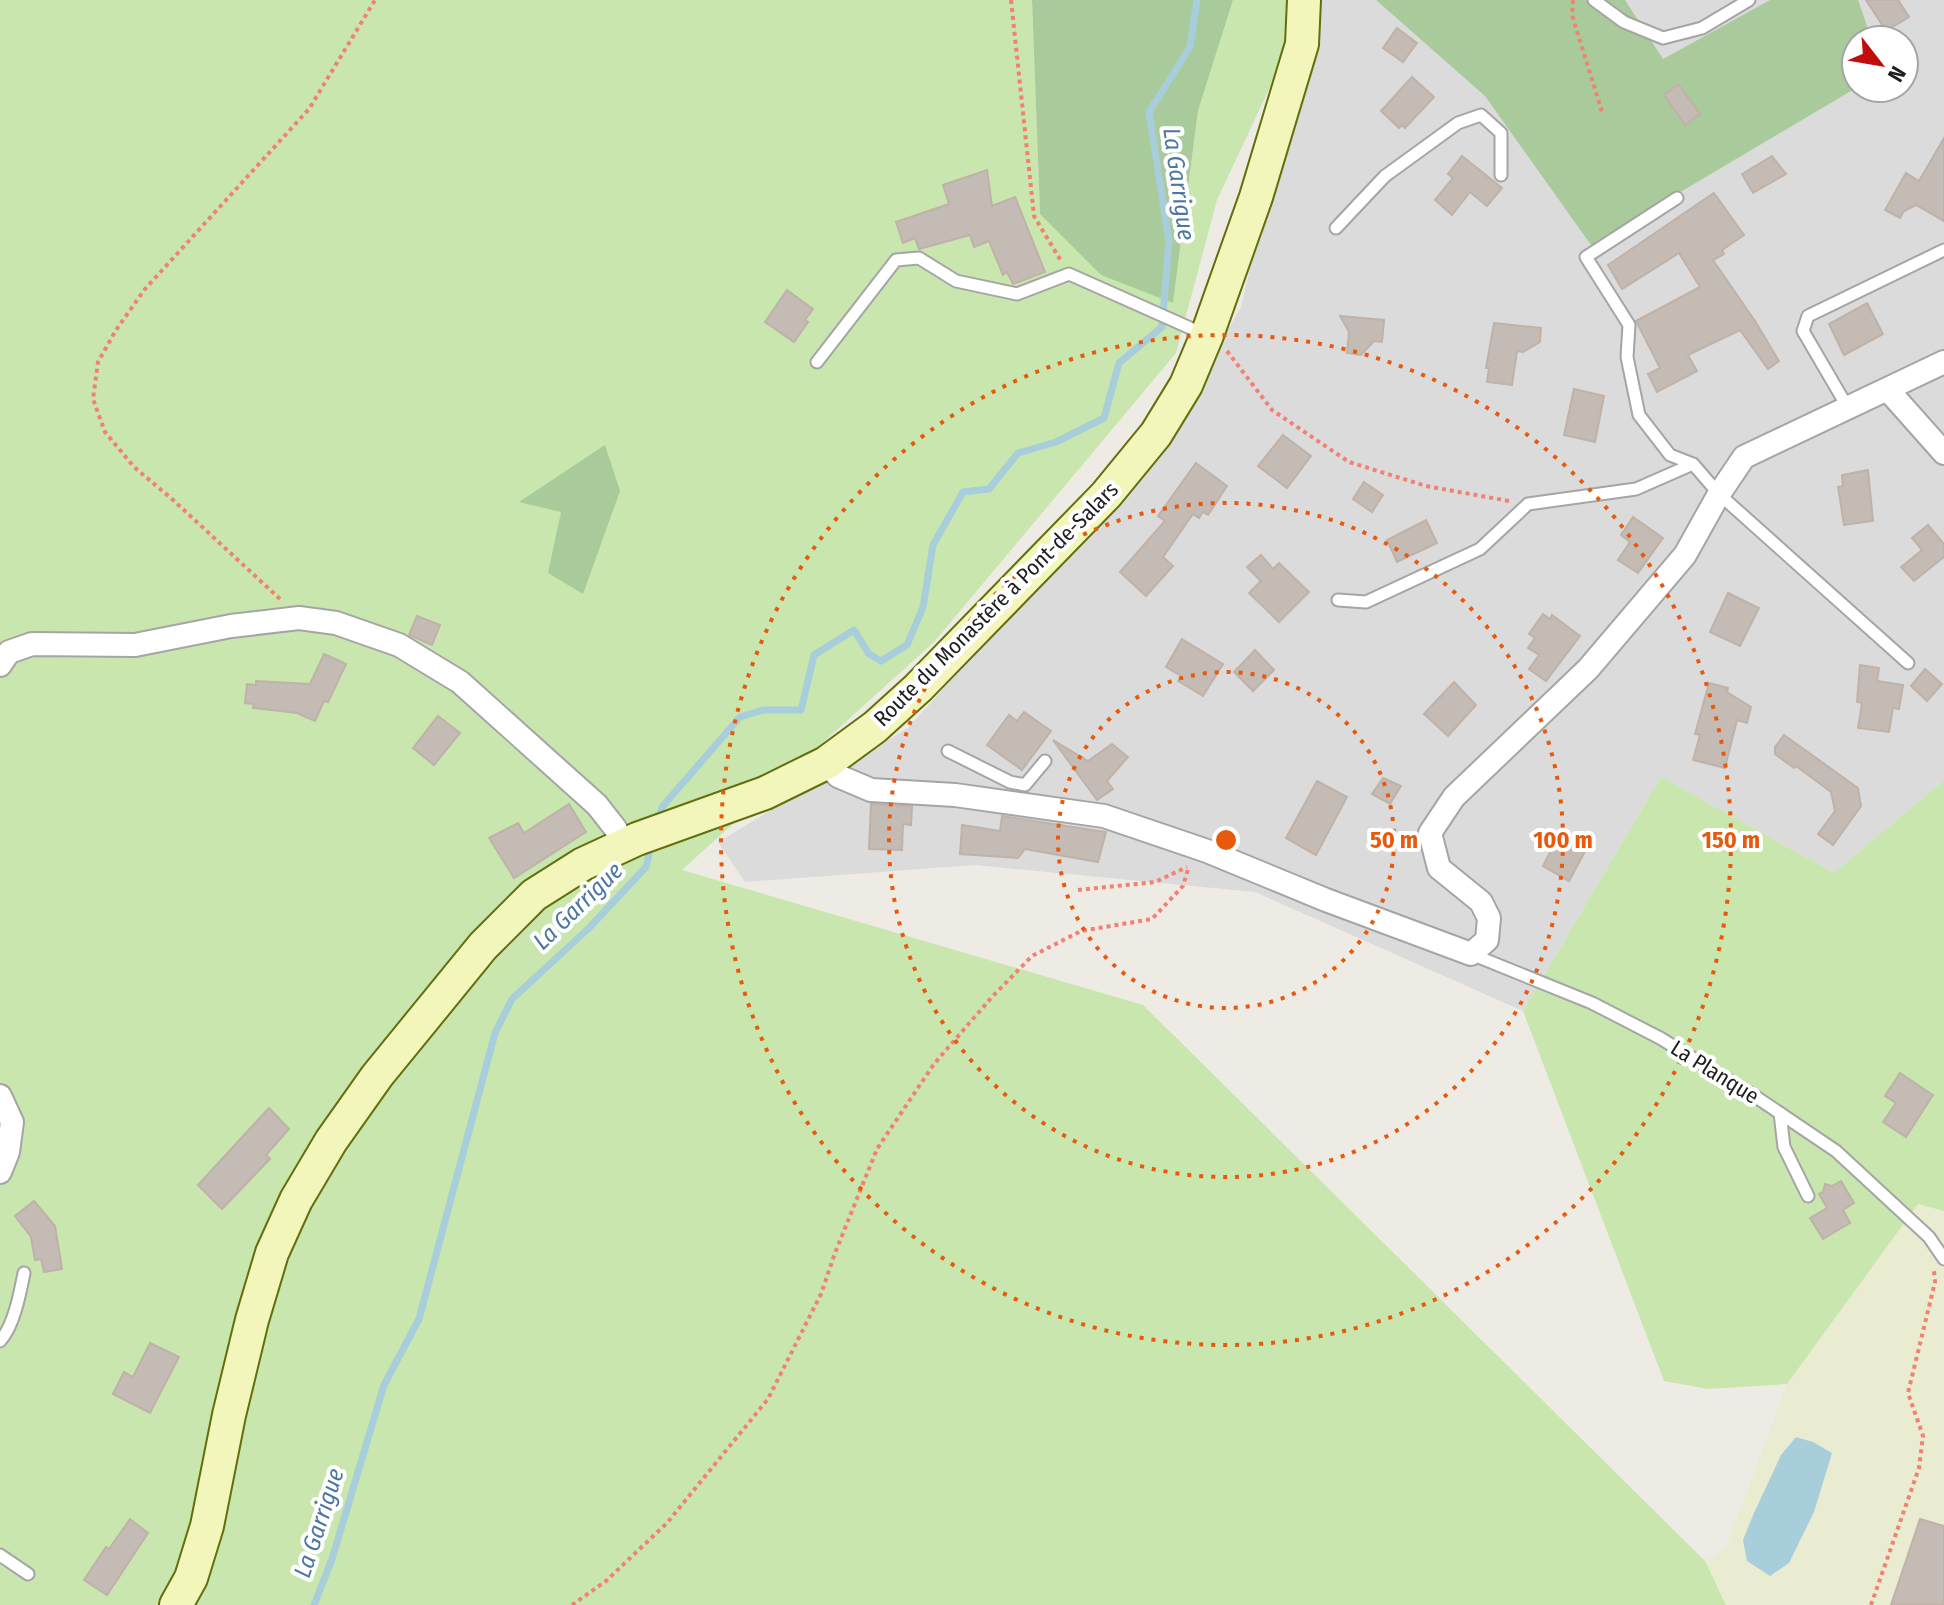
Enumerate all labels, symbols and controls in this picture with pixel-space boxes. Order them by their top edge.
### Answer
north arrow [1840,24,1920,104]
text: N [1882,61,1912,87]
water label: La Garrigue [1157,126,1201,242]
street label: Route du Monastère à Pont-de-Salars [868,476,1124,732]
centre of rings [1212,826,1240,854]
text: 50 m [1370,826,1418,854]
text: 100 m [1533,826,1593,854]
text: 150 m [1702,826,1760,854]
water label: La Garrigue [528,857,628,955]
street label: La Planque [1666,1034,1764,1110]
water label: La Garrigue [288,1465,350,1581]

